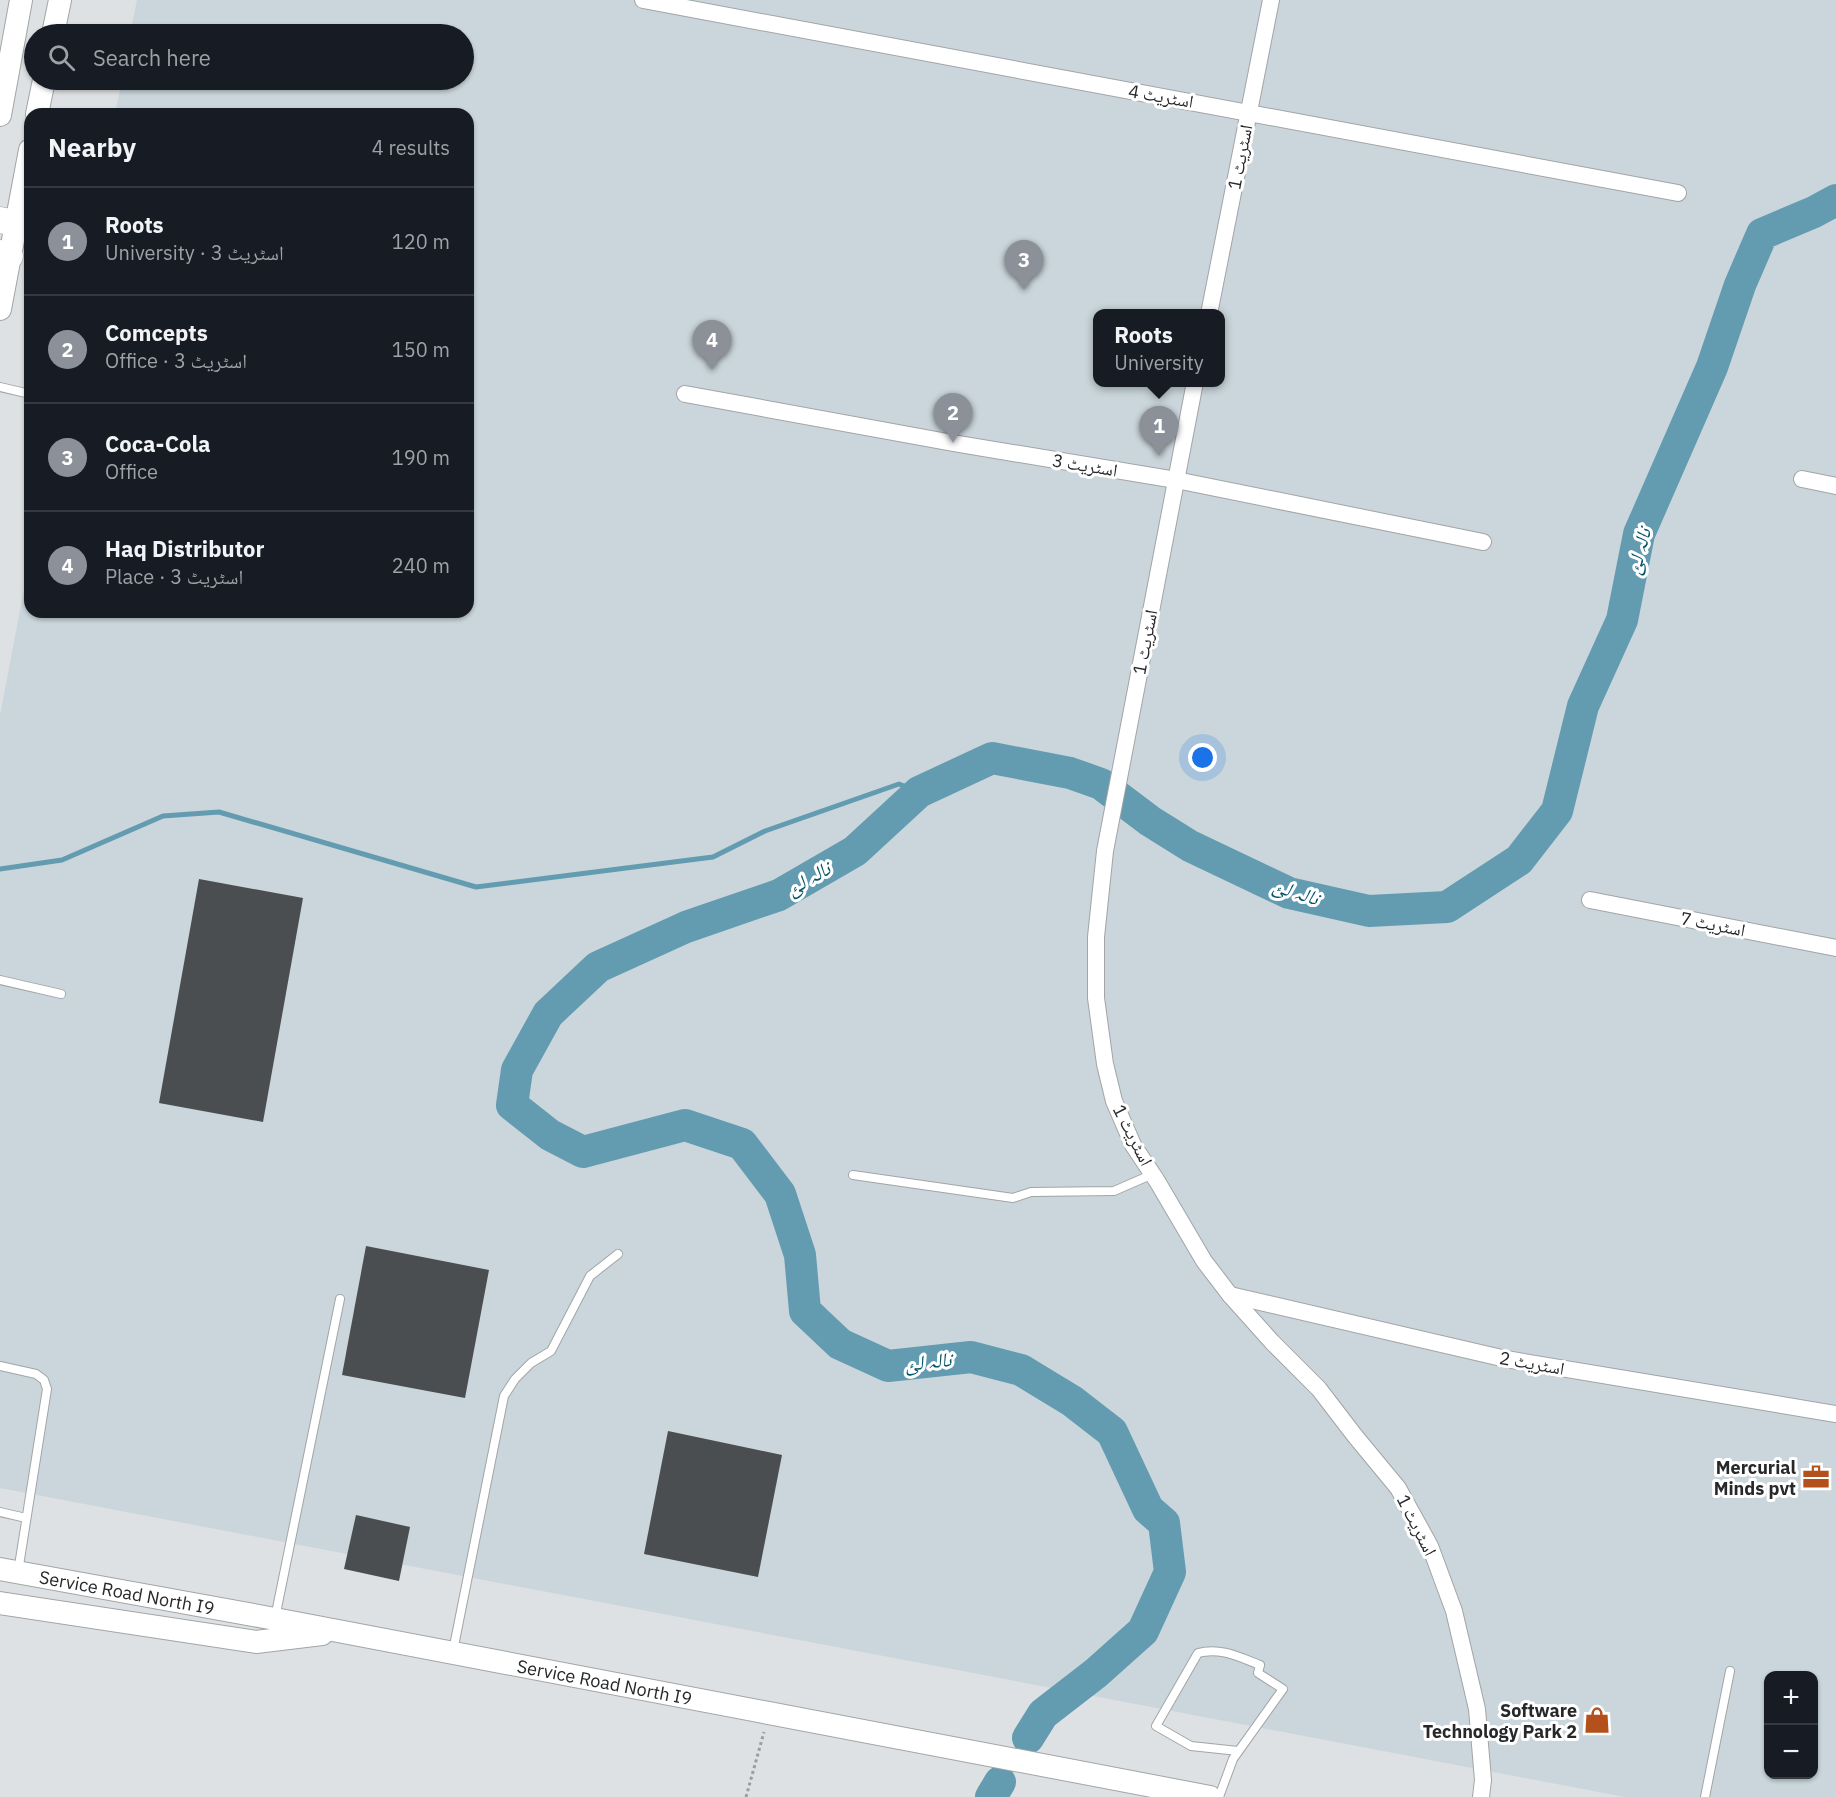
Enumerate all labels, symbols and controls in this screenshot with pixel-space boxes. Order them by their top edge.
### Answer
search box [24,24,474,90]
icon: search [45,41,78,74]
text: Search here [93,43,211,72]
street label: اسٹریٹ 4 [1127,79,1195,113]
street label: اسٹریٹ 1 [1222,122,1258,192]
text: Nearby [48,130,136,164]
text: 4 results [372,134,450,161]
text: Roots [105,210,164,239]
text: 1 [62,228,74,255]
text: 120 m [392,228,450,255]
text: University · اسٹریٹ 3 [105,239,284,266]
pin: 3 [1004,240,1044,290]
popup [1093,309,1225,387]
text: Comcepts [105,318,208,347]
pin: 4 [692,320,732,370]
text: Roots [1114,320,1173,349]
text: 2 [62,336,74,363]
text: 150 m [392,336,450,363]
text: Office · اسٹریٹ 3 [105,347,247,374]
text: University [1114,349,1204,376]
pin: 2 [934,394,972,443]
pin: 1 [1140,406,1178,456]
text: Coca-Cola [105,429,211,458]
text: 3 [62,444,74,471]
text: 190 m [392,444,450,471]
street label: اسٹریٹ 3 [1051,448,1119,482]
text: Office [105,458,158,485]
water label: نالہ لئ [1619,522,1658,577]
text: Haq Distributor [105,534,264,563]
text: 4 [62,552,74,579]
text: 240 m [392,552,450,579]
text: Place · اسٹریٹ 3 [105,563,243,590]
street label: اسٹریٹ 1 [1127,607,1163,677]
your location [1188,743,1217,772]
water label: نالہ لئ [781,853,837,901]
water label: نالہ لئ [1270,871,1325,912]
street label: اسٹریٹ 7 [1678,906,1748,942]
street label: اسٹریٹ 1 [1108,1100,1158,1170]
water label: نالہ لئ [903,1345,955,1377]
street label: اسٹریٹ 2 [1498,1346,1566,1380]
place label: Mercurial Minds pvt [1714,1456,1797,1500]
office icon: Mercurial Minds pvt [1801,1462,1831,1492]
street label: اسٹریٹ 1 [1392,1490,1442,1560]
street label: Service Road North I9 [37,1565,216,1619]
street label: Service Road North I9 [515,1654,694,1710]
map controls [1764,1671,1818,1779]
button: + [1764,1671,1818,1725]
place label: Software Technology Park 2 [1423,1699,1577,1743]
shop icon: Software Technology Park 2 [1582,1705,1612,1735]
button: − [1764,1725,1818,1779]

